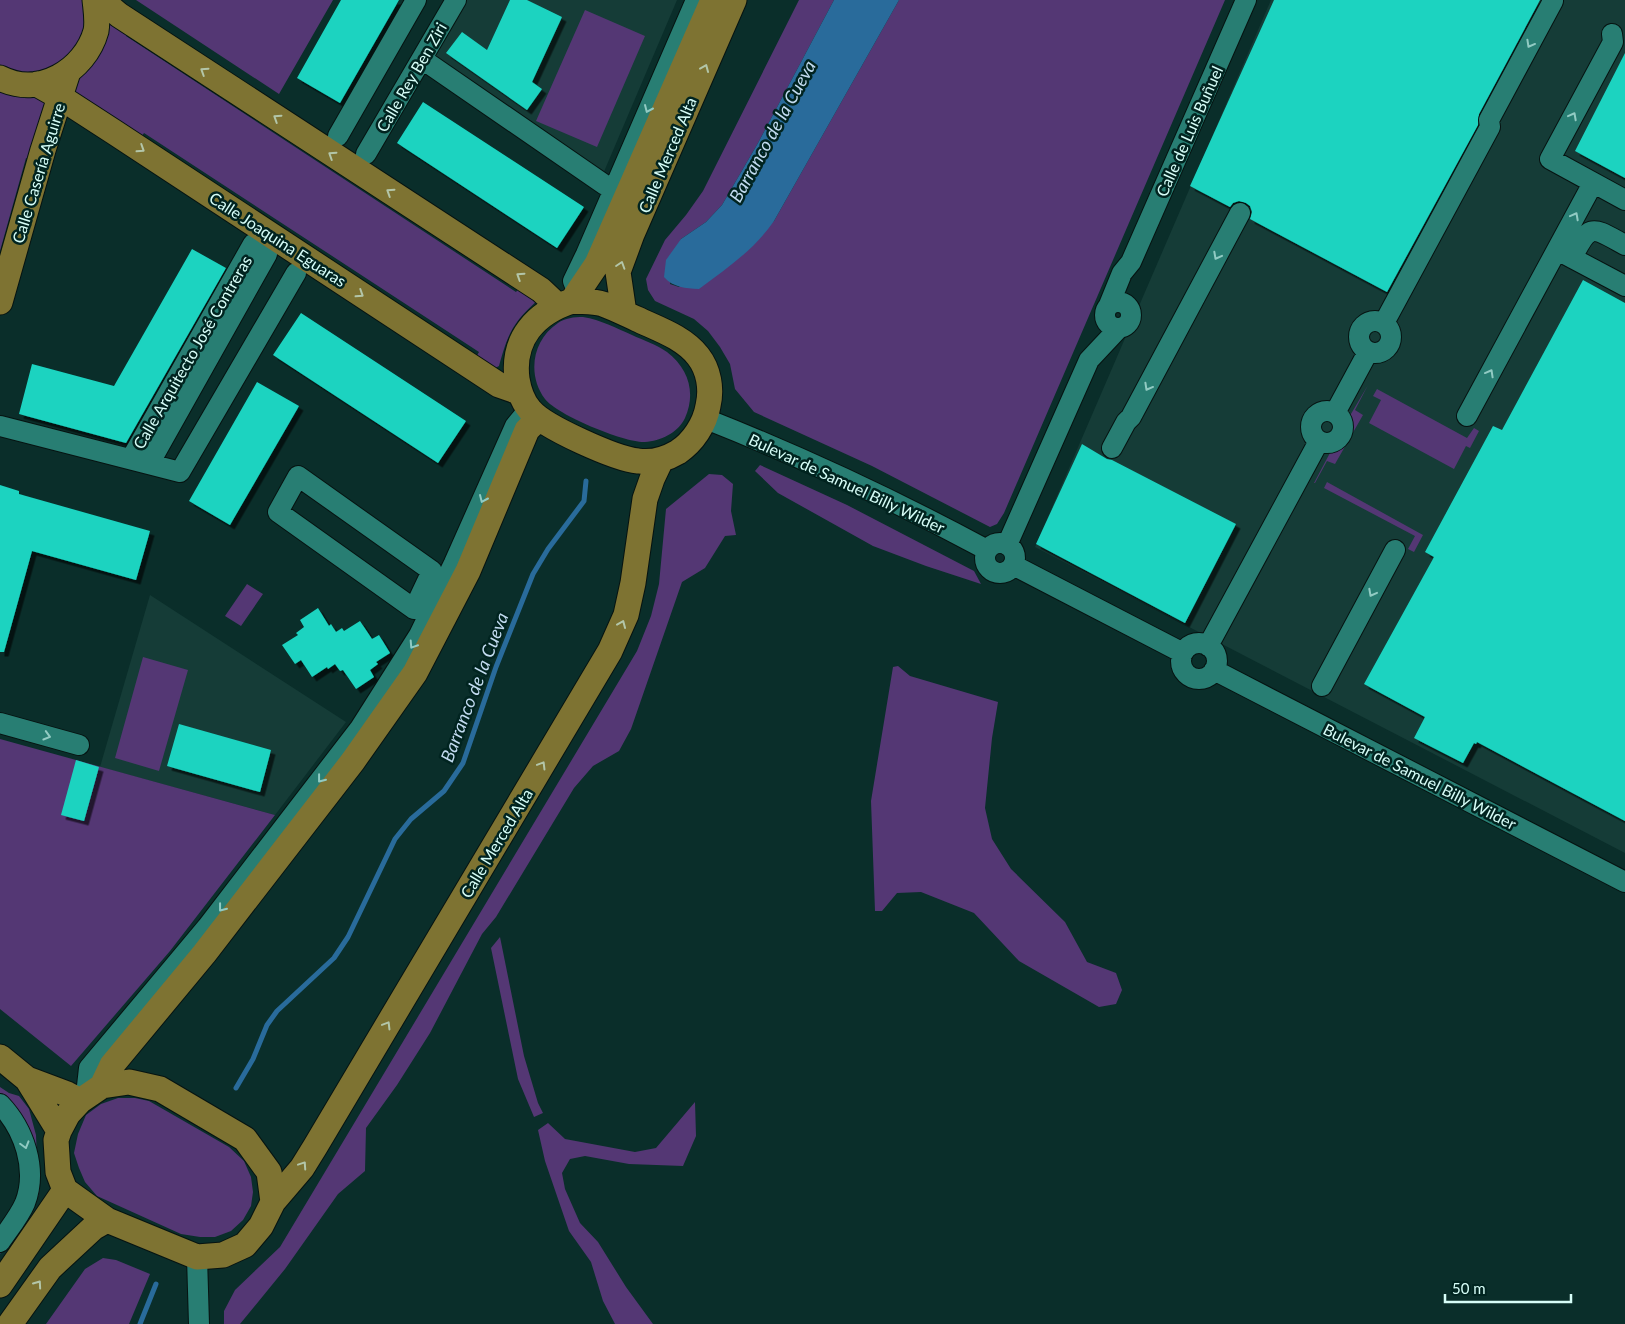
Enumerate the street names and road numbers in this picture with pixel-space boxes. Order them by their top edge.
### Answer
street label: Calle Rey Ben Ziri [372,19,450,135]
street label: Calle de Luis Buñuel [1152,63,1226,199]
street label: Calle Merced Alta [634,94,700,216]
street label: Calle Casería Aguirre [8,101,68,245]
street label: Calle Joaquina Eguaras [206,188,350,290]
street label: Calle Arquitecto José Contreras [129,252,255,452]
street label: Bulevar de Samuel Billy Wilder [746,429,948,537]
street label: Bulevar de Samuel Billy Wilder [1320,719,1520,833]
street label: Calle Merced Alta [456,785,536,901]

